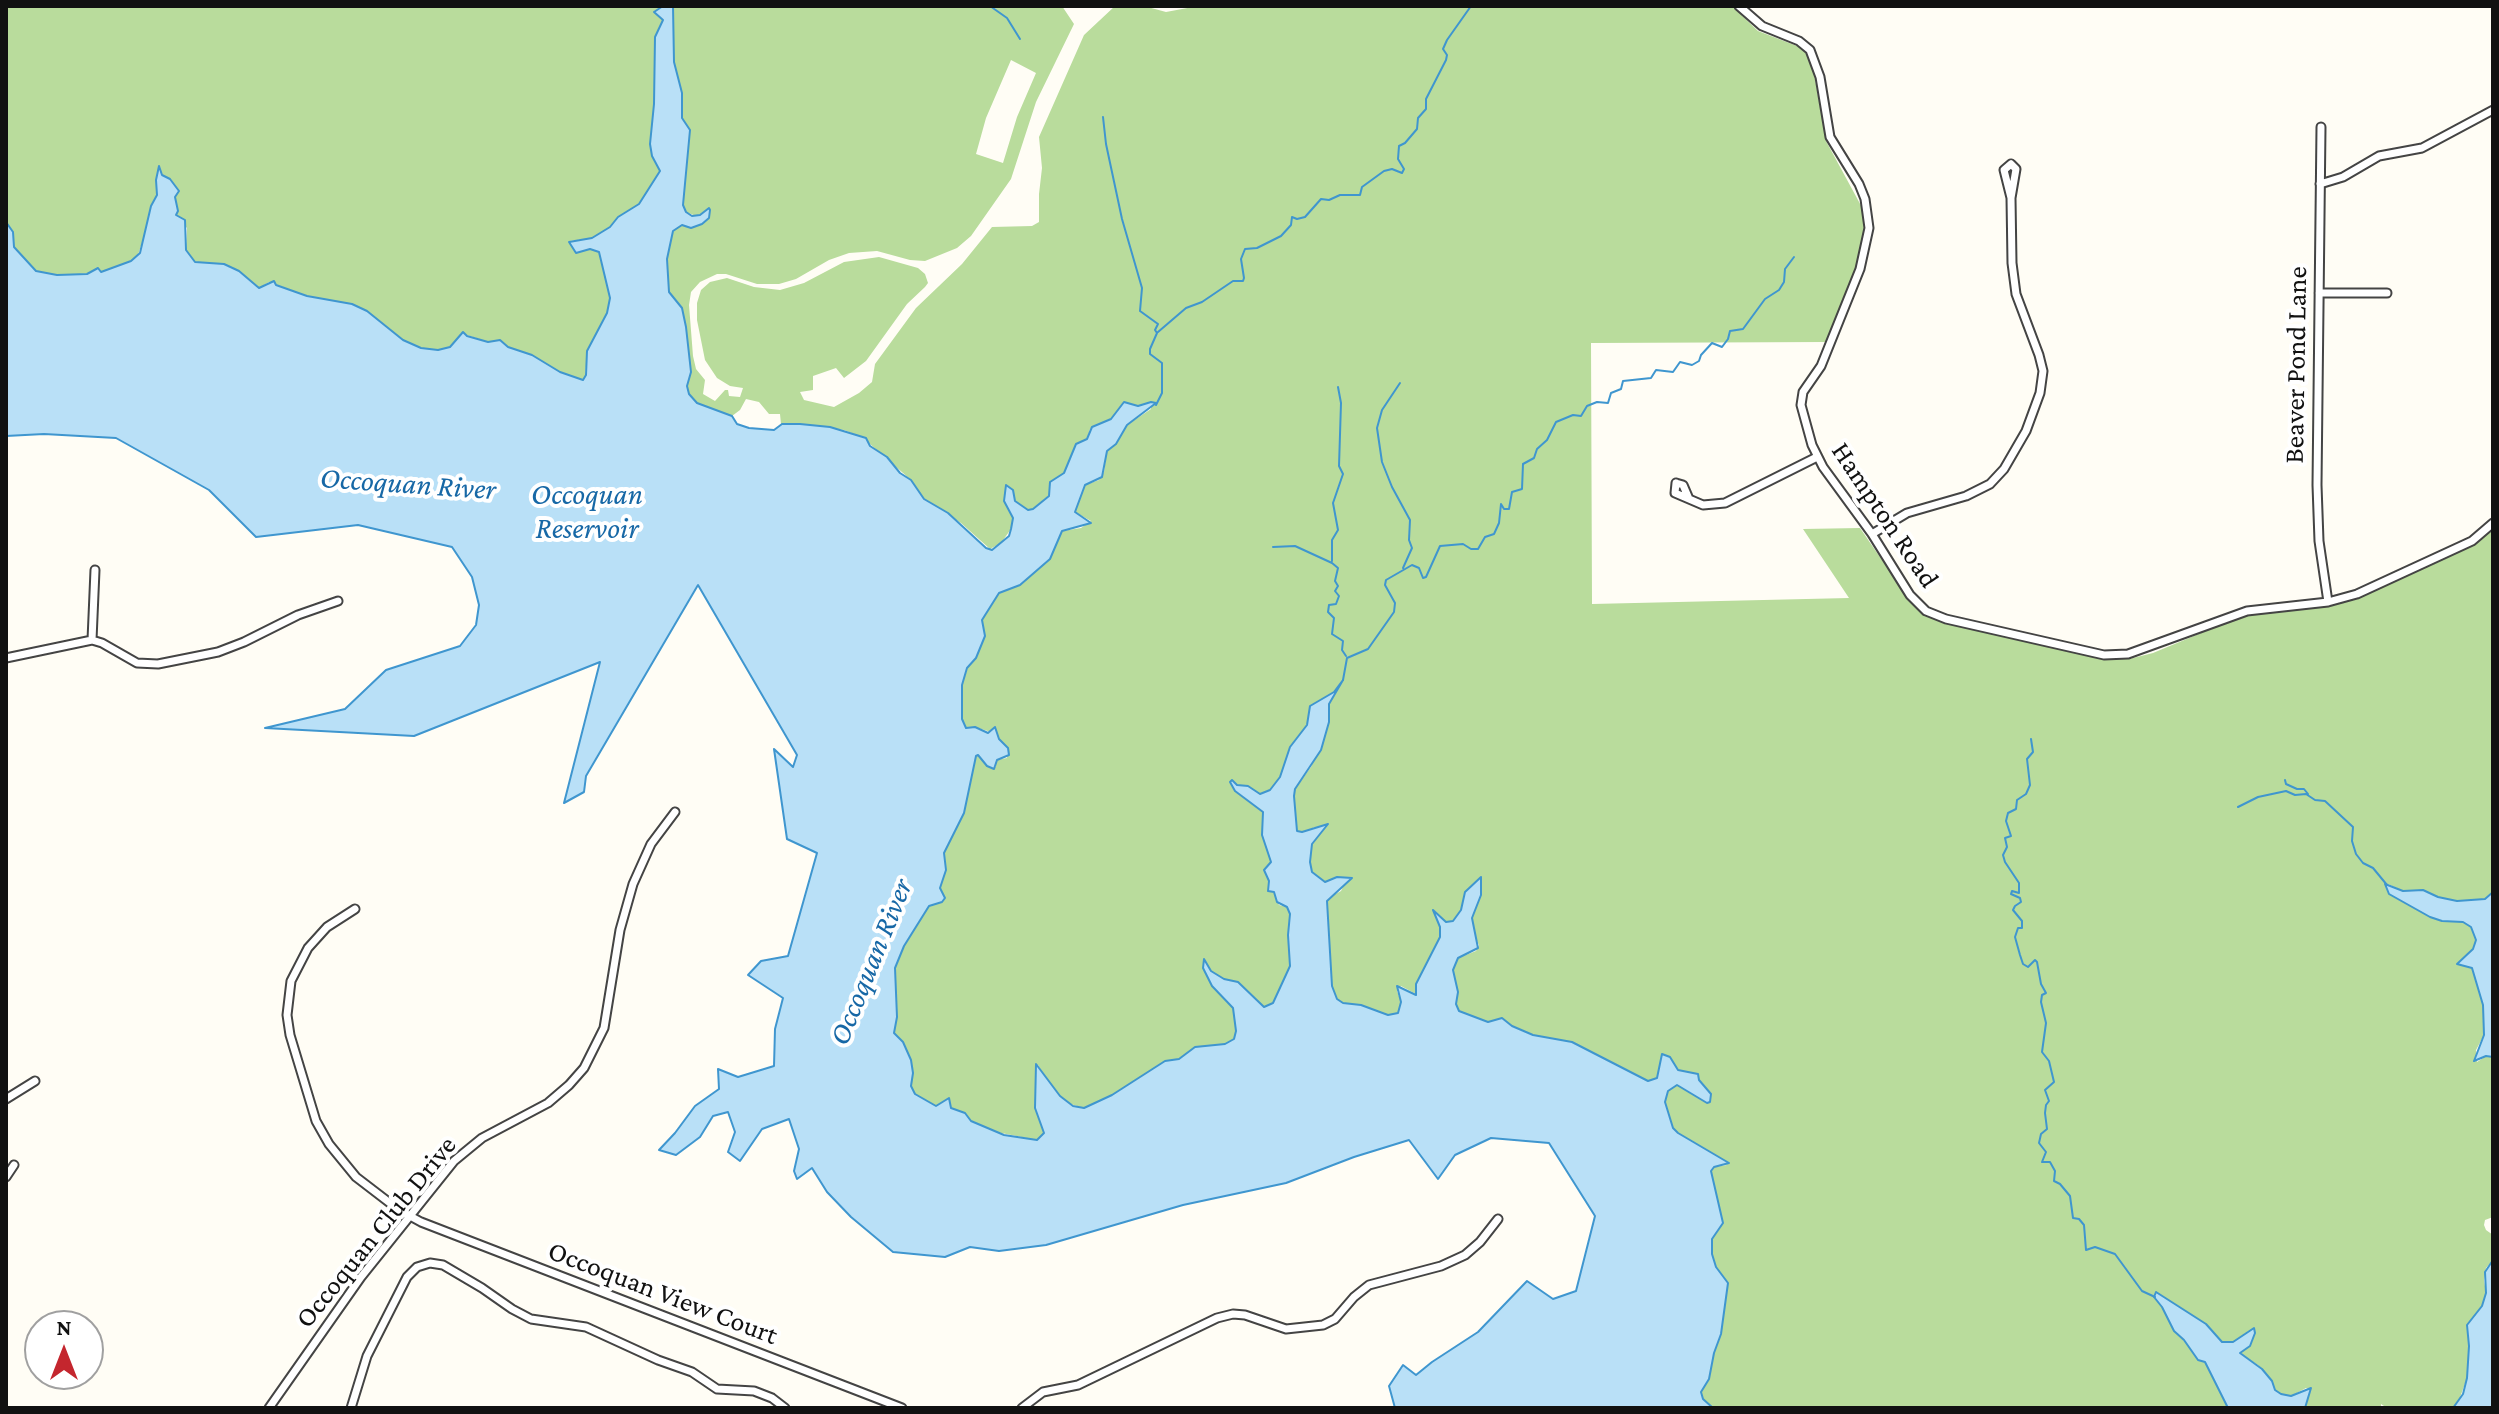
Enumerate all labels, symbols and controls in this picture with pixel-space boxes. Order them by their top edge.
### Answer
street label: Beaver Pond Lane [2277,266,2315,464]
street label: Hampton Road [1824,436,1946,594]
water label: Occoquan River [319,460,497,508]
water label: Occoquan Reservoir [531,477,643,548]
water label: Occoquan River [821,874,921,1050]
street label: Occoquan Club Drive [288,1129,464,1335]
street label: Occoquan View Court [543,1234,783,1352]
north arrow [24,1310,104,1390]
text: N [57,1315,72,1340]

